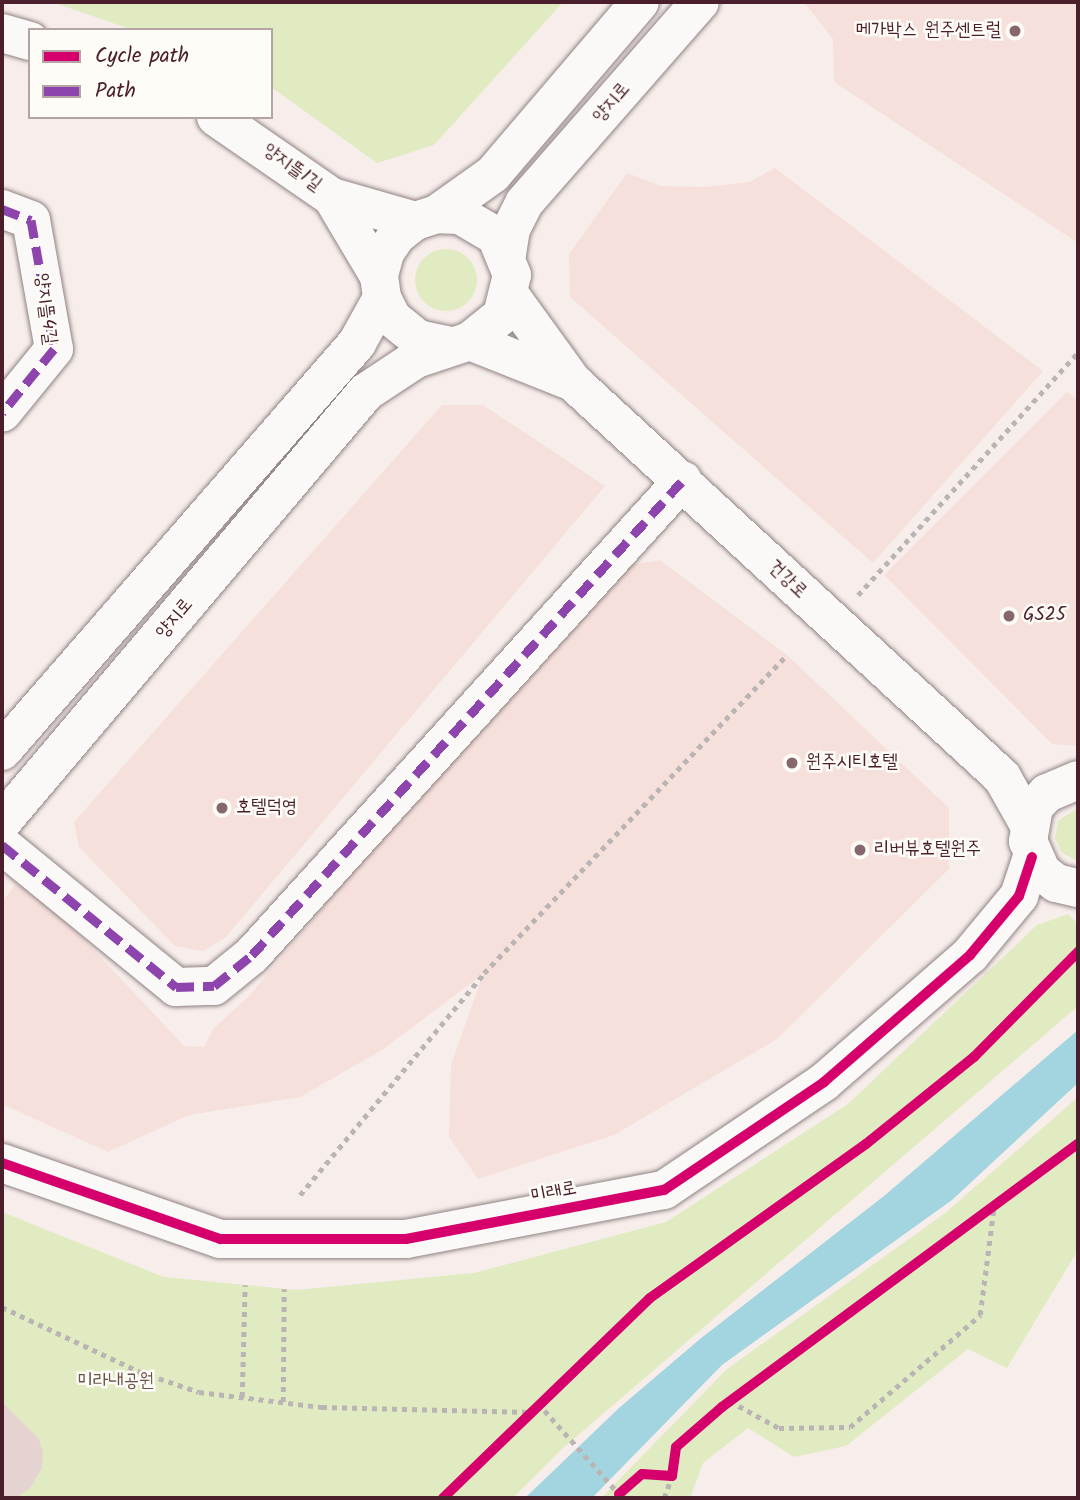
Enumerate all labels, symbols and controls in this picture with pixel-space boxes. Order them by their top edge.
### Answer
place label: 메가박스 원주센트럴 [856,20,1001,42]
marker: 메가박스 원주센트럴 [1007,23,1023,39]
legend [28,28,273,119]
text: Cycle path [95,40,189,73]
text: Path [95,75,136,108]
street label: 양지로 [588,78,636,128]
street label: 양지뜰1길 [258,139,326,197]
street label: 양지뜰4길 [29,272,61,346]
street label: 건강로 [763,556,811,604]
street label: 양지로 [152,594,198,644]
place label: GS25 [1023,605,1066,627]
marker: GS25 [1001,608,1017,624]
place label: 원주시티호텔 [806,752,898,774]
marker: 원주시티호텔 [784,755,800,771]
place label: 호텔덕영 [236,797,297,819]
marker: 호텔덕영 [214,800,230,816]
place label: 리버뷰호텔원주 [874,839,981,861]
marker: 리버뷰호텔원주 [852,842,868,858]
street label: 미래로 [529,1177,579,1209]
park label: 미라내공원 [78,1371,154,1393]

